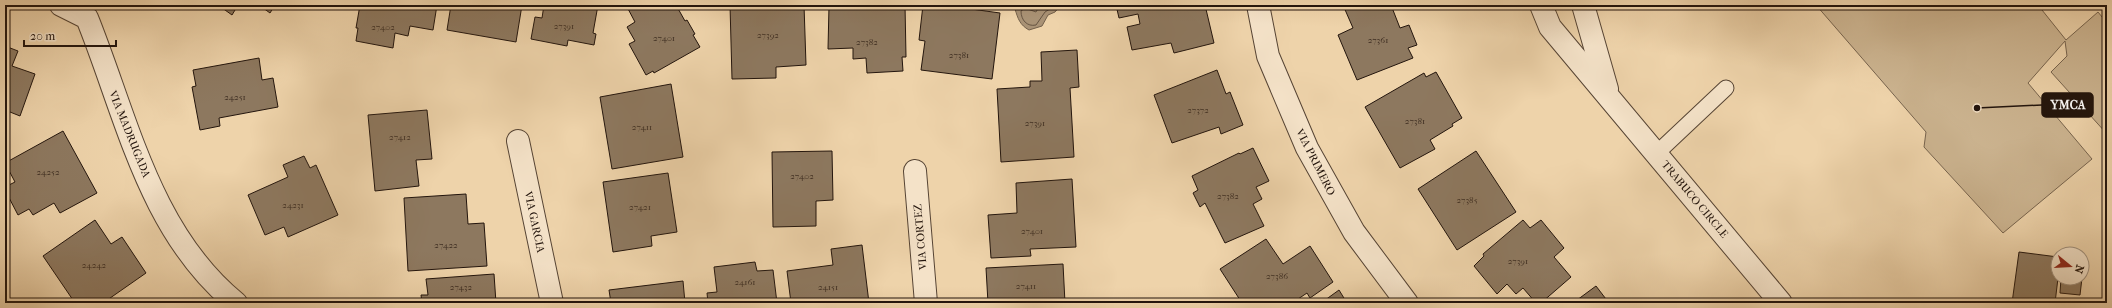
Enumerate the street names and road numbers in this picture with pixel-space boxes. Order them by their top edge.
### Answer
street label: VIA MADRUGADA [106,88,153,180]
street label: VIA PRIMERO [1293,126,1338,198]
street label: TRABUCO CIRCLE [1659,158,1731,241]
street label: VIA GARCIA [521,189,548,255]
street label: VIA CORTEZ [911,203,930,271]

